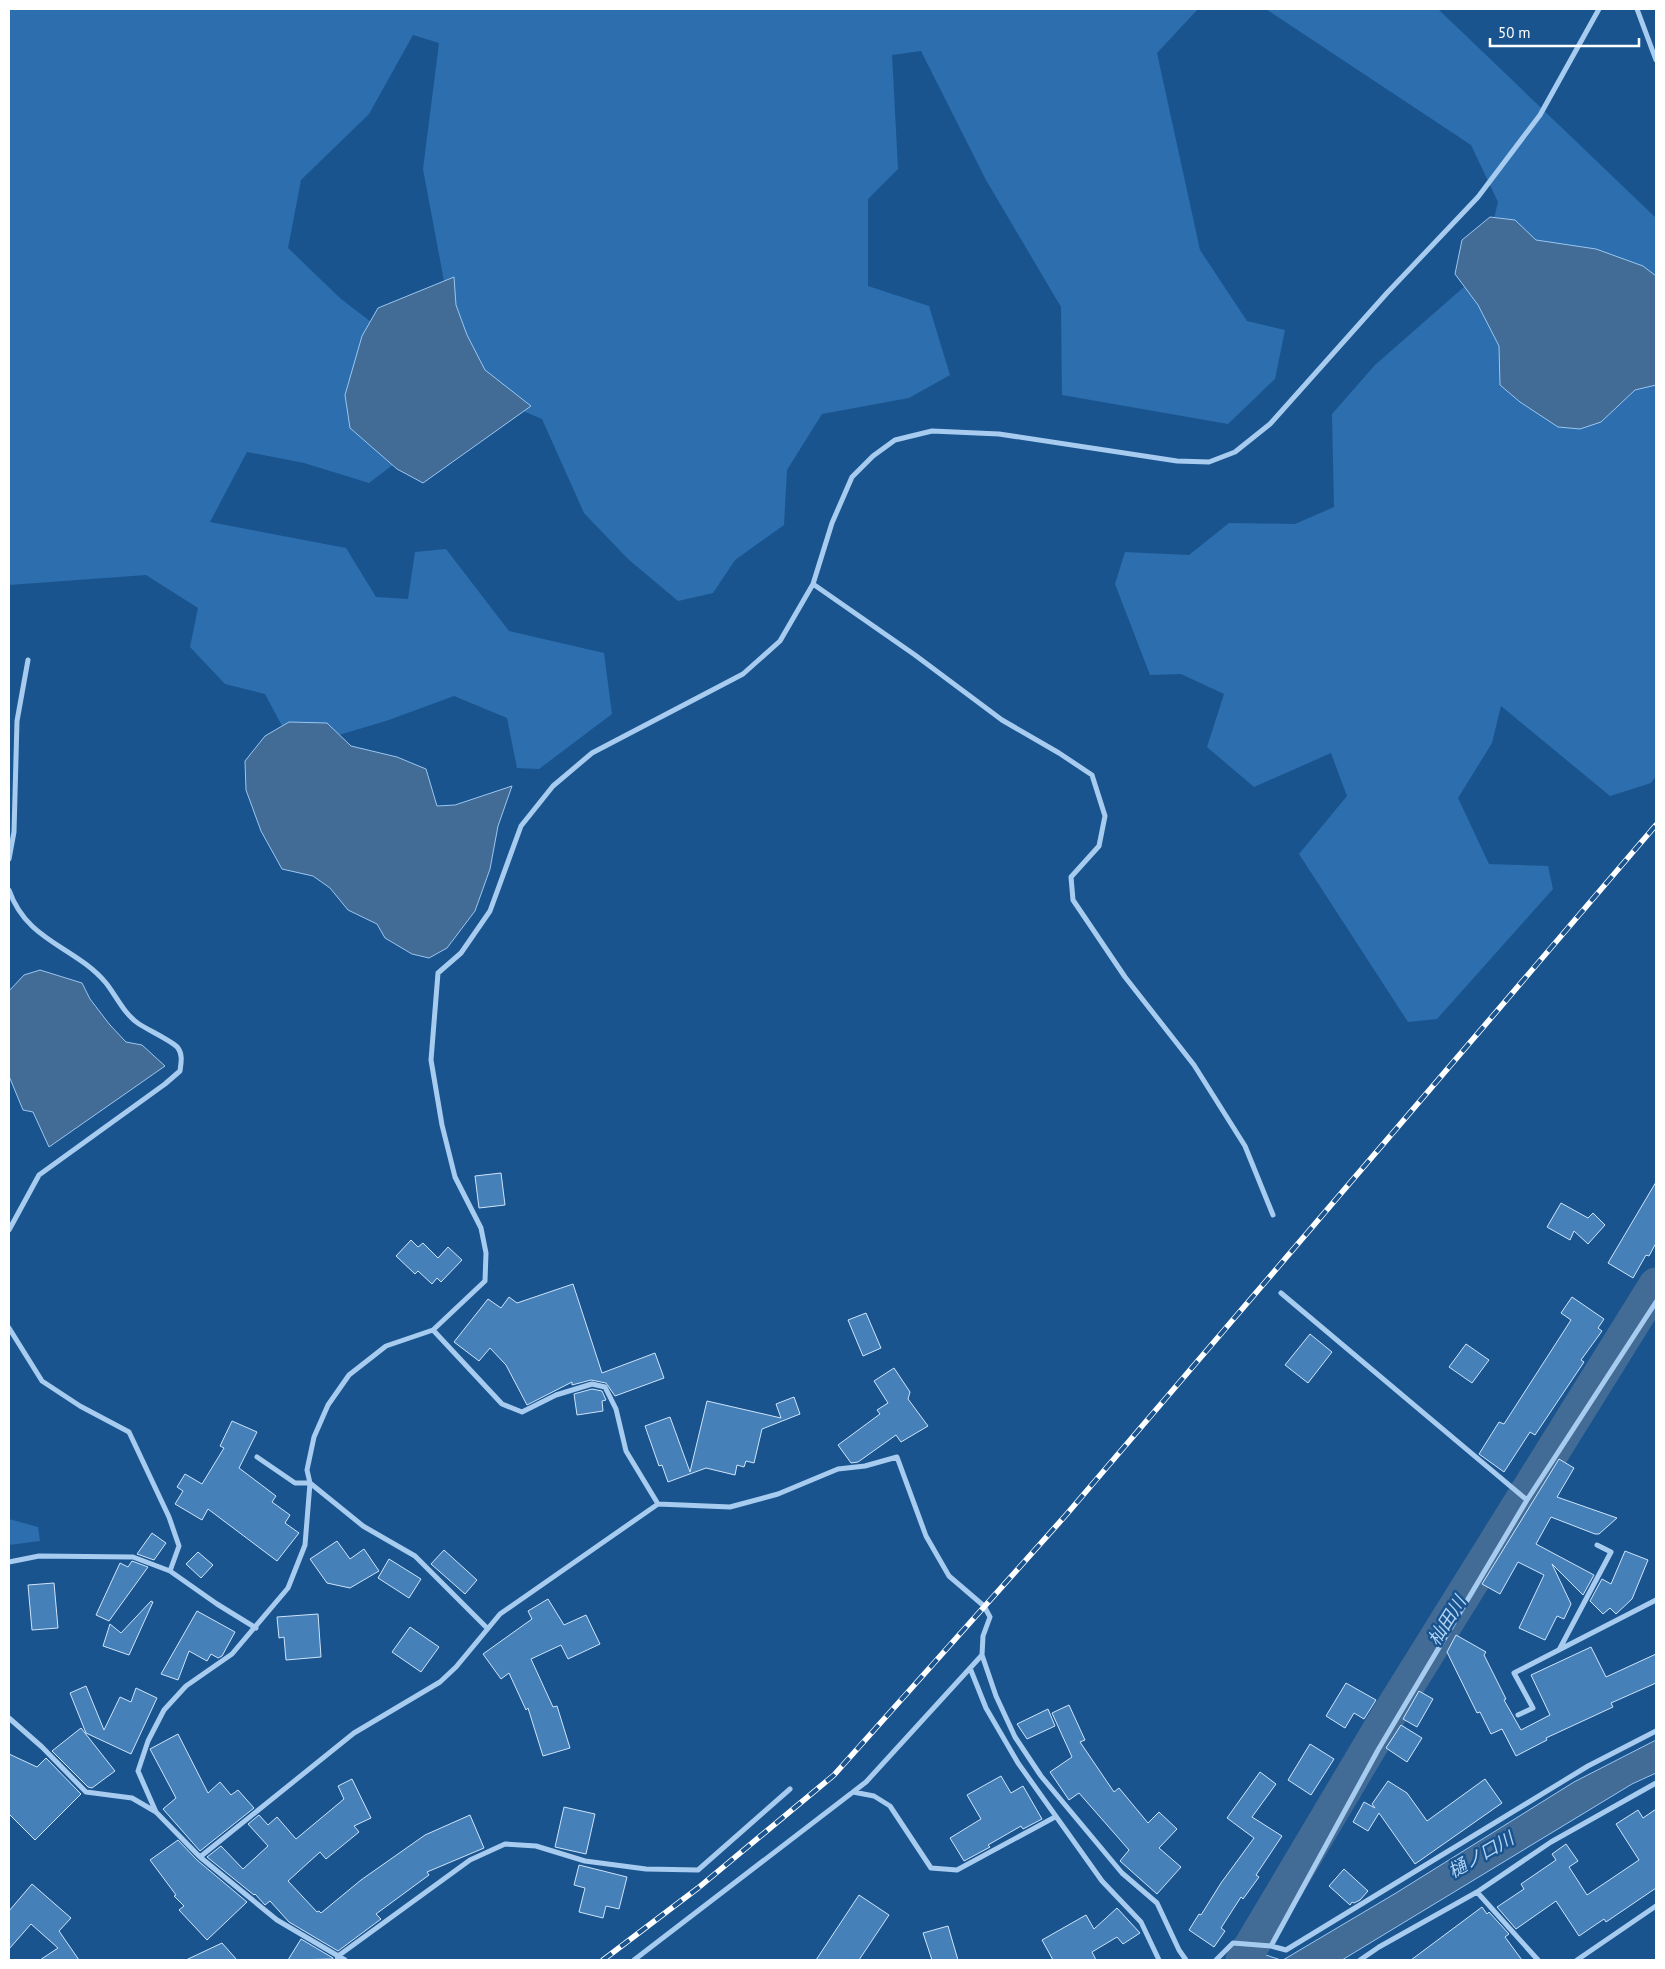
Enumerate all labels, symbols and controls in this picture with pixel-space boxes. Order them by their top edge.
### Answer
scale bar [1490,15,1639,47]
text: 50 m [1498,23,1531,42]
water label: 杣田川 [1423,1590,1472,1650]
water label: 樋ノ口川 [1444,1826,1519,1883]

